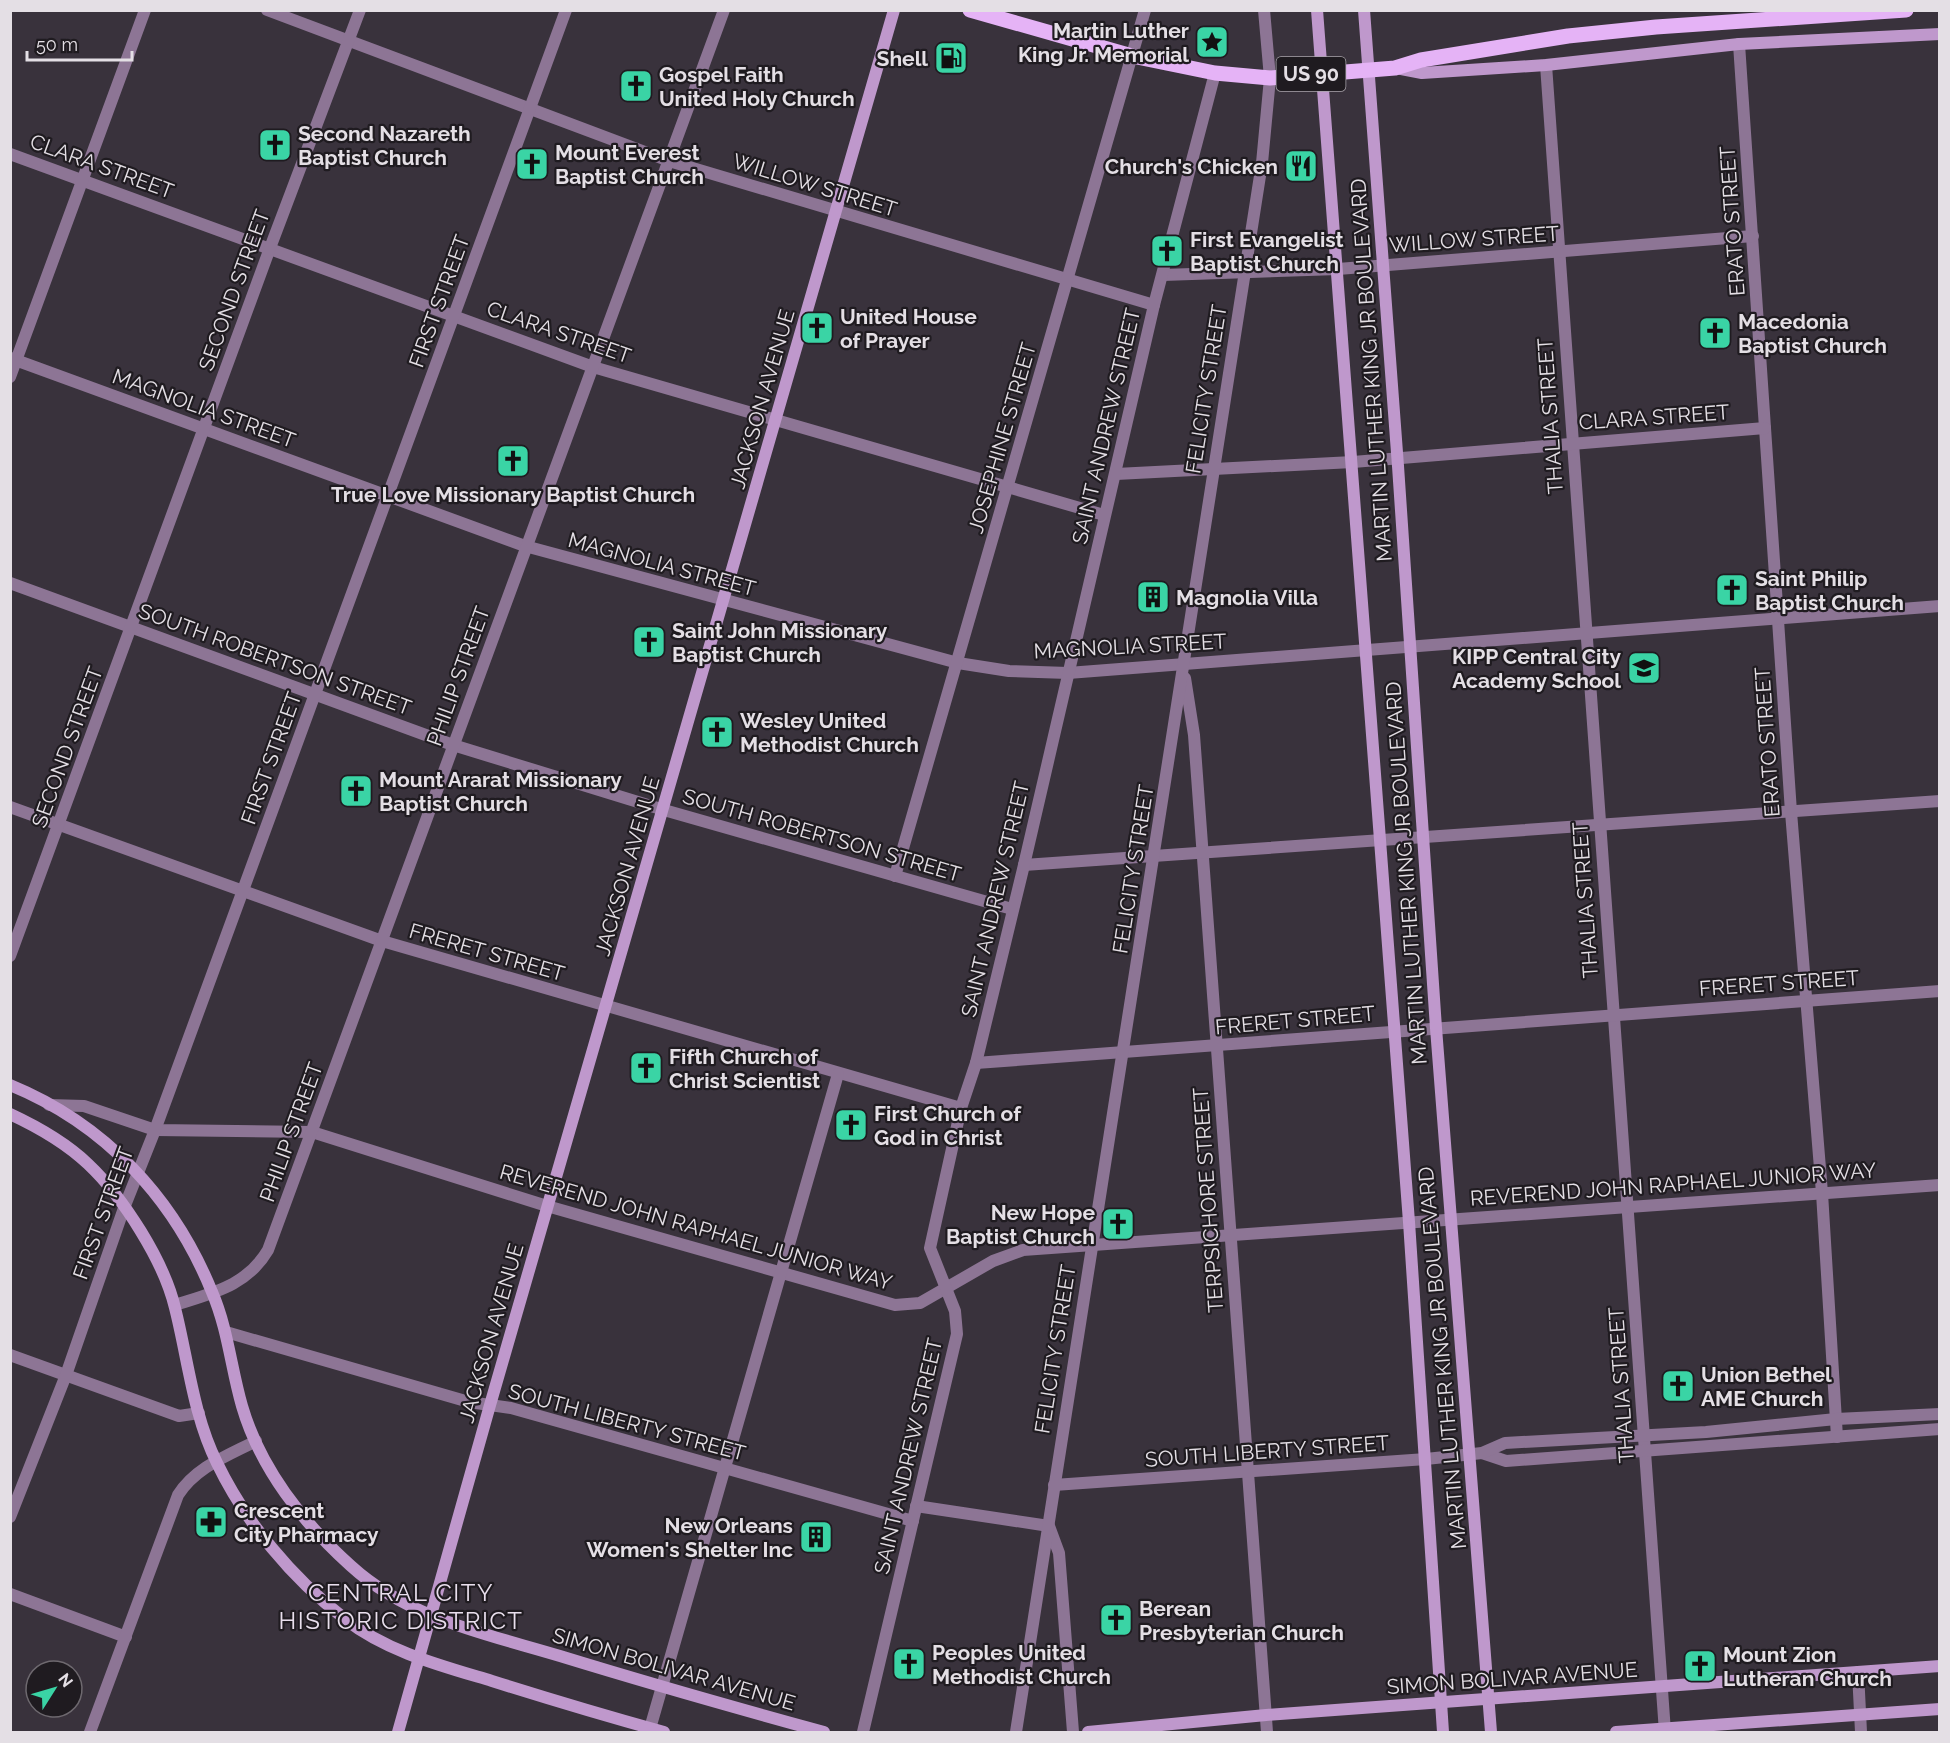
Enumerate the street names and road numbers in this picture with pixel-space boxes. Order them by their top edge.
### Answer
road number: US 90 [1276,57,1346,91]
street label: CLARA STREET [27,128,177,204]
street label: ERATO STREET [1714,145,1750,297]
street label: WILLOW STREET [730,148,900,222]
street label: MARTIN LUTHER KING JR BOULEVARD [1345,178,1397,562]
street label: SECOND STREET [193,206,275,374]
street label: WILLOW STREET [1388,221,1560,257]
street label: FIRST STREET [403,231,475,371]
street label: CLARA STREET [484,296,635,368]
street label: FELICITY STREET [1180,302,1232,475]
street label: JACKSON AVENUE [724,306,800,492]
street label: SAINT ANDREW STREET [1067,306,1145,546]
street label: THALIA STREET [1532,337,1568,495]
street label: JOSEPHINE STREET [963,340,1041,536]
street label: MAGNOLIA STREET [109,363,299,453]
street label: CLARA STREET [1578,399,1730,435]
street label: MAGNOLIA STREET [566,527,759,601]
street label: SOUTH ROBERTSON STREET [135,598,415,720]
street label: PHILIP STREET [421,603,495,749]
street label: MAGNOLIA STREET [1033,628,1227,664]
street label: SECOND STREET [26,663,108,831]
street label: ERATO STREET [1749,666,1785,818]
street label: MARTIN LUTHER KING JR BOULEVARD [1380,681,1432,1065]
street label: FIRST STREET [235,688,307,828]
street label: JACKSON AVENUE [589,773,665,959]
street label: SAINT ANDREW STREET [956,779,1034,1019]
street label: FELICITY STREET [1107,782,1159,955]
street label: SOUTH ROBERTSON STREET [680,783,964,887]
street label: THALIA STREET [1567,821,1603,979]
street label: FRERET STREET [406,918,568,986]
street label: FRERET STREET [1698,965,1860,1001]
street label: FRERET STREET [1214,1001,1376,1039]
street label: PHILIP STREET [254,1059,328,1205]
street label: TERPSICHORE STREET [1188,1086,1228,1313]
street label: FIRST STREET [67,1143,139,1283]
street label: REVEREND JOHN RAPHAEL JUNIOR WAY [1469,1157,1877,1211]
street label: REVEREND JOHN RAPHAEL JUNIOR WAY [497,1159,895,1295]
street label: MARTIN LUTHER KING JR BOULEVARD [1413,1166,1471,1550]
street label: JACKSON AVENUE [453,1240,529,1426]
street label: FELICITY STREET [1029,1262,1081,1435]
street label: THALIA STREET [1603,1306,1639,1464]
street label: SAINT ANDREW STREET [869,1336,947,1576]
street label: SOUTH LIBERTY STREET [506,1378,749,1466]
street label: SOUTH LIBERTY STREET [1144,1430,1390,1472]
street label: SIMON BOLIVAR AVENUE [550,1622,798,1716]
street label: SIMON BOLIVAR AVENUE [1386,1657,1638,1699]

